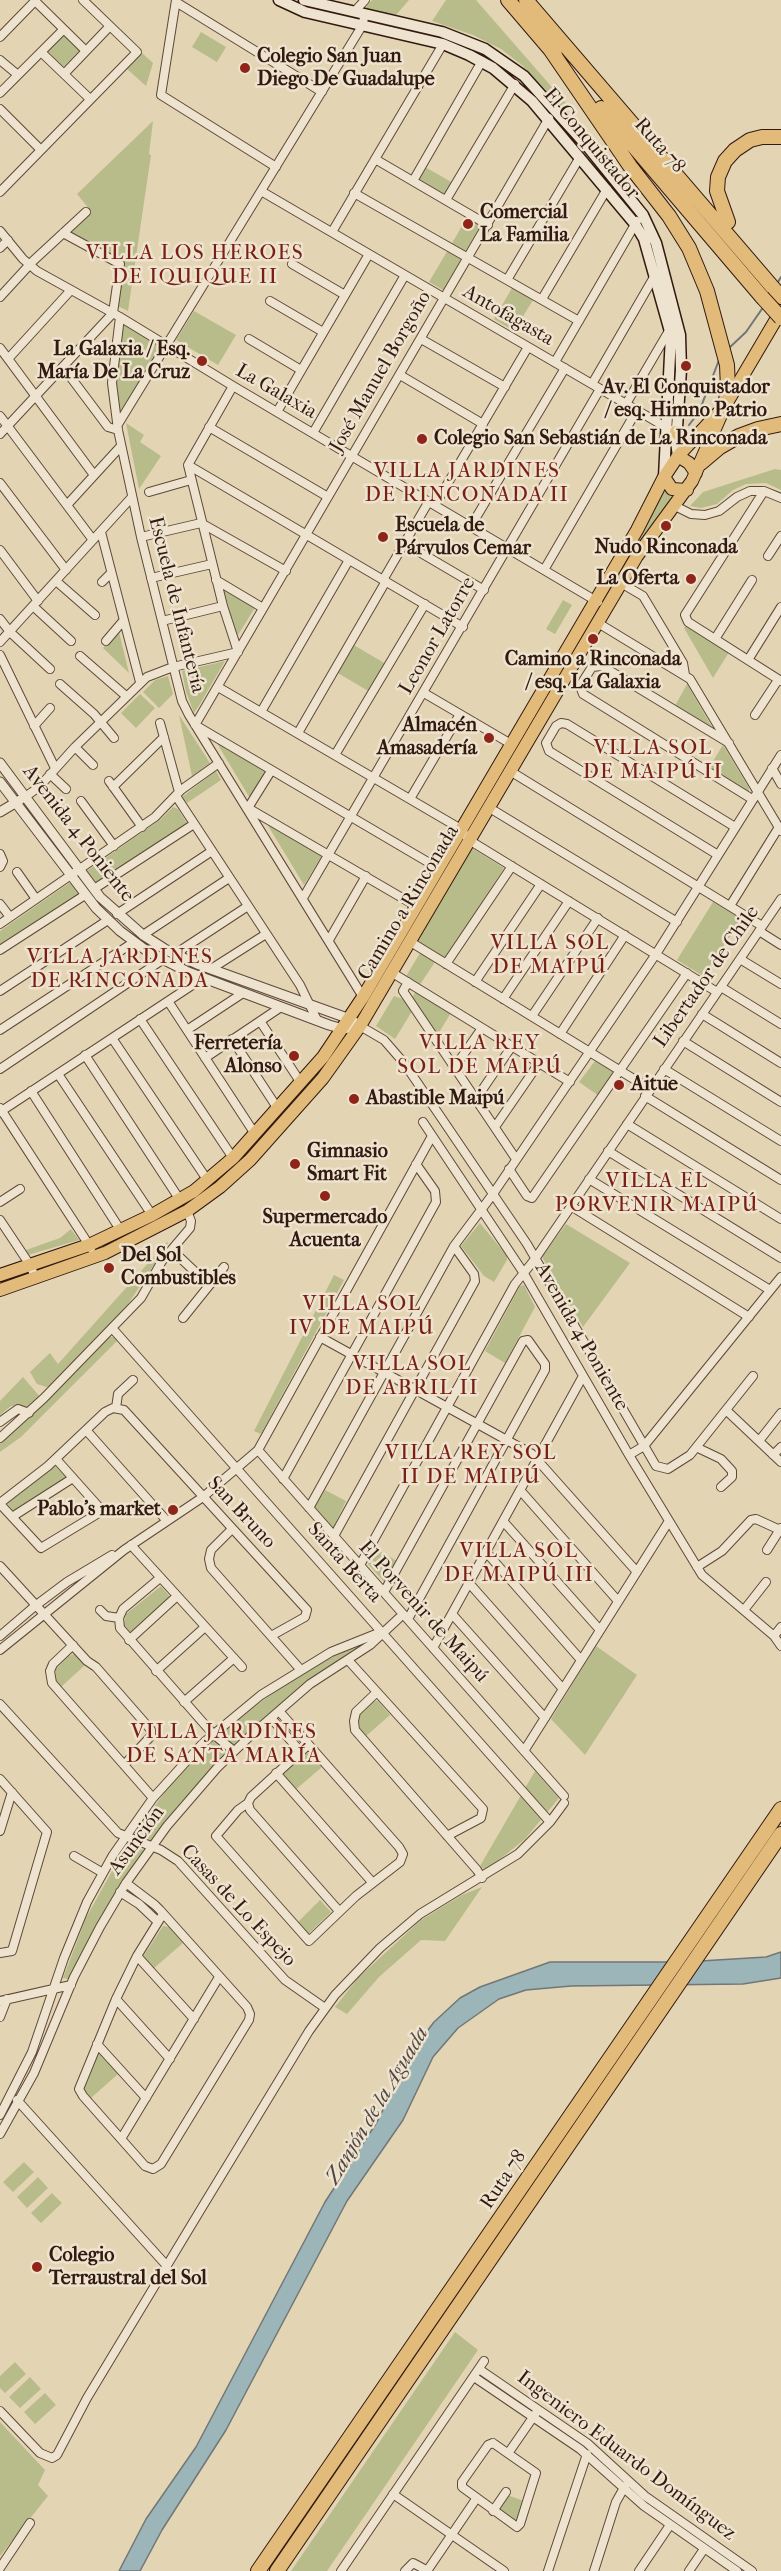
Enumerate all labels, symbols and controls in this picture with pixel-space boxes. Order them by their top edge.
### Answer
place label: Colegio San Juan Diego De Guadalupe [257,45,435,92]
marker: Colegio San Juan Diego De Guadalupe [238,61,252,75]
street label: El Conquistador [538,84,644,204]
street label: Ruta 78 [628,113,690,179]
place label: Comercial La Familia [480,201,569,248]
marker: Comercial La Familia [461,217,475,231]
district label: VILLA LOS HEROES DE IQUIQUE II [86,241,304,291]
street label: Antofagasta [458,280,558,352]
street label: José Manuel Borgoño [325,287,437,457]
place label: La Galaxia / Esq. María De La Cruz [37,338,190,385]
marker: La Galaxia / Esq. María De La Cruz [195,354,209,368]
street label: La Galaxia [231,359,321,425]
marker: Av. El Conquistador / esq. Himno Patrio [679,359,693,373]
place label: Av. El Conquistador / esq. Himno Patrio [602,376,770,423]
place label: Colegio San Sebastián de La Rinconada [434,427,767,451]
marker: Colegio San Sebastián de La Rinconada [415,432,429,446]
district label: VILLA JARDINES DE RINCONADA II [365,459,569,509]
street label: Escuela de Infantería [142,514,210,696]
place label: Escuela de Párvulos Cemar [395,514,531,561]
marker: Nudo Rinconada [659,519,673,533]
marker: Escuela de Párvulos Cemar [376,530,390,544]
place label: Nudo Rinconada [594,536,738,560]
place label: La Oferta [596,567,679,591]
marker: La Oferta [684,572,698,586]
street label: Leonor Latorre [395,573,481,699]
marker: Camino a Rinconada / esq. La Galaxia [586,632,600,646]
place label: Camino a Rinconada / esq. La Galaxia [505,648,681,695]
place label: Almacén Amasadería [377,714,477,761]
marker: Almacén Amasadería [482,731,496,745]
district label: VILLA SOL DE MAIPÚ II [583,736,723,786]
street label: Avenida 4 Poniente [17,761,139,907]
street label: Camino a Rinconada [353,821,465,985]
street label: Libertador de Chile [649,901,765,1053]
district label: VILLA SOL DE MAIPÚ [490,931,610,981]
district label: VILLA JARDINES DE RINCONADA [27,945,213,995]
district label: VILLA REY SOL DE MAIPÚ [397,1031,563,1081]
place label: Ferretería Alonso [194,1032,282,1079]
marker: Ferretería Alonso [287,1049,301,1063]
place label: Aitue [631,1073,678,1097]
marker: Aitue [612,1078,626,1092]
place label: Abastible Maipú [366,1087,504,1111]
marker: Abastible Maipú [347,1092,361,1106]
place label: Gimnasio Smart Fit [307,1140,388,1187]
marker: Gimnasio Smart Fit [288,1157,302,1171]
district label: VILLA EL PORVENIR MAIPÚ [555,1169,759,1219]
marker: Supermercado Acuenta [318,1189,332,1203]
place label: Supermercado Acuenta [263,1206,387,1253]
place label: Del Sol Combustibles [121,1244,236,1291]
street label: Avenida 4 Poniente [529,1259,633,1415]
marker: Del Sol Combustibles [102,1261,116,1275]
district label: VILLA SOL IV DE MAIPÚ [289,1292,435,1342]
district label: VILLA SOL DE ABRIL II [345,1352,479,1402]
district label: VILLA REY SOL II DE MAIPÚ [385,1441,557,1491]
street label: San Bruno [202,1472,280,1554]
place label: Pablo's market [37,1498,161,1522]
marker: Pablo's market [166,1503,180,1517]
street label: Santa Berta [302,1518,386,1608]
street label: El Porvenir de Maipú [353,1536,493,1688]
district label: VILLA SOL DE MAIPÚ III [444,1539,594,1589]
district label: VILLA JARDINES DE SANTA MARÍA [126,1720,322,1770]
street label: Asunción [104,1802,170,1880]
street label: Casas de Lo Espejo [175,1840,301,1972]
water label: Zanjón de la Aguada [321,2023,435,2189]
street label: Ruta 78 [476,2146,532,2214]
place label: Colegio Terraustral del Sol [49,2244,207,2291]
marker: Colegio Terraustral del Sol [30,2260,44,2274]
street label: Ingeniero Eduardo Domínguez [512,2366,740,2546]

